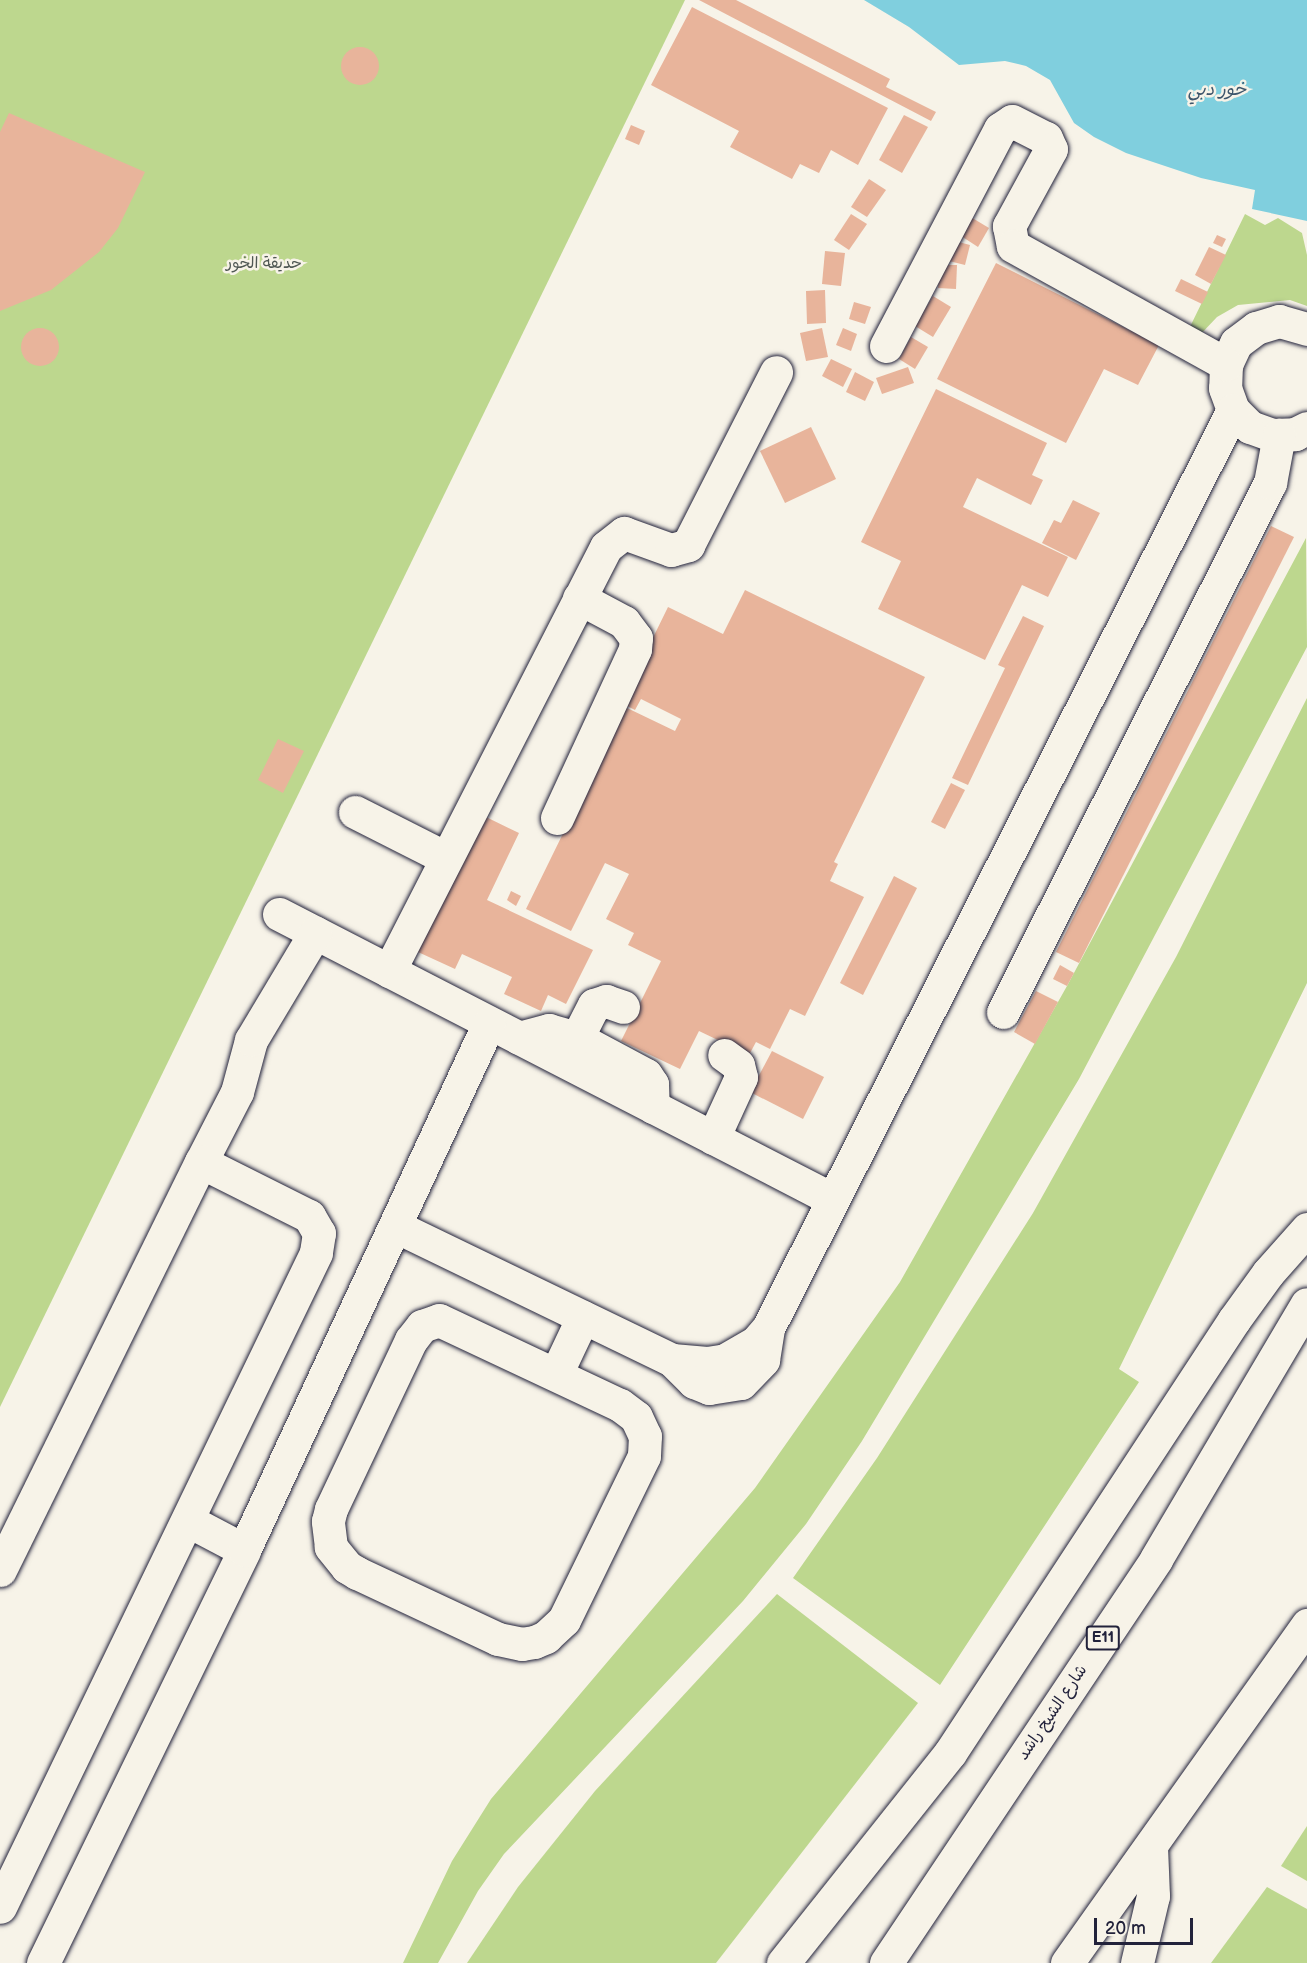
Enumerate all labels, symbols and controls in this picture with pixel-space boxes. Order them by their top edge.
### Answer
water label: خور دبي [1188,79,1246,101]
park label: حديقة الخور [226,254,302,274]
road number: E11 [1085,1626,1121,1650]
street label: شارع الشيخ راشد [1014,1662,1092,1764]
scale bar [1097,1906,1196,1944]
text: 20 m [1105,1918,1146,1939]

